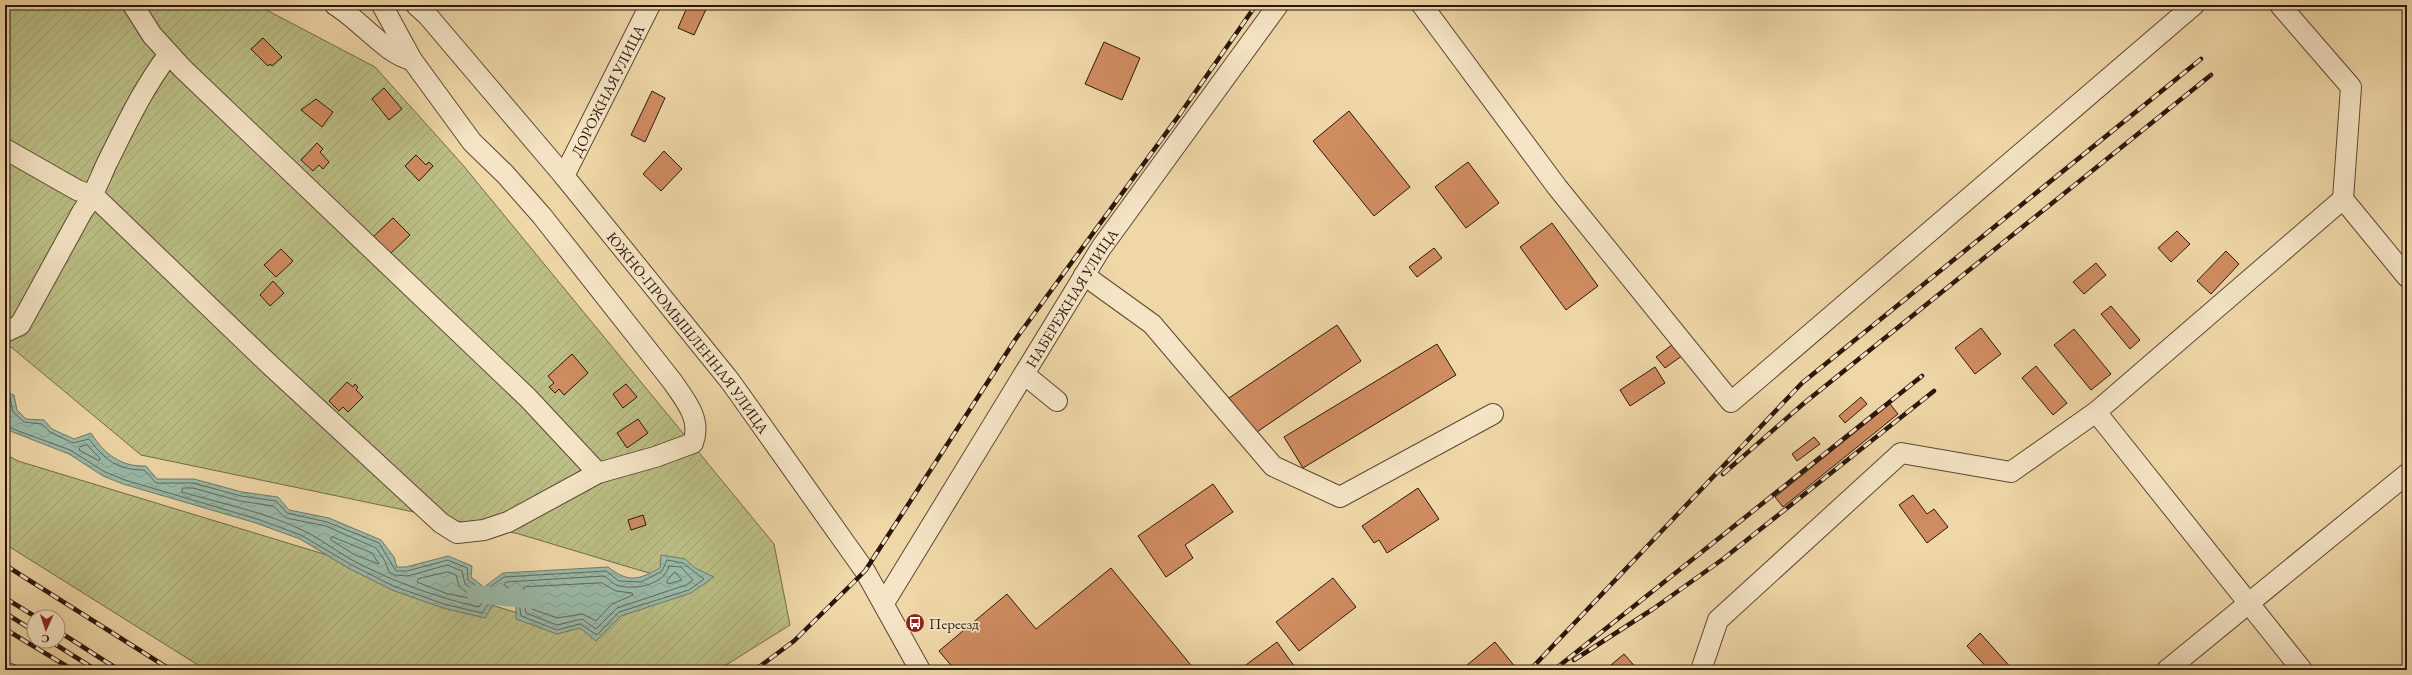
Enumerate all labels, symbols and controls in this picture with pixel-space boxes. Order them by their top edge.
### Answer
street label: ДОРОЖНАЯ УЛИЦА [566,21,648,159]
street label: НАБЕРЕЖНАЯ УЛИЦА [1021,224,1122,371]
street label: ЮЖНО-ПРОМЫШЛЕННАЯ УЛИЦА [603,227,774,437]
north arrow [26,609,66,649]
bus stop icon: Переезд [904,612,926,634]
place label: Переезд [929,614,979,633]
text: С [41,632,50,646]

